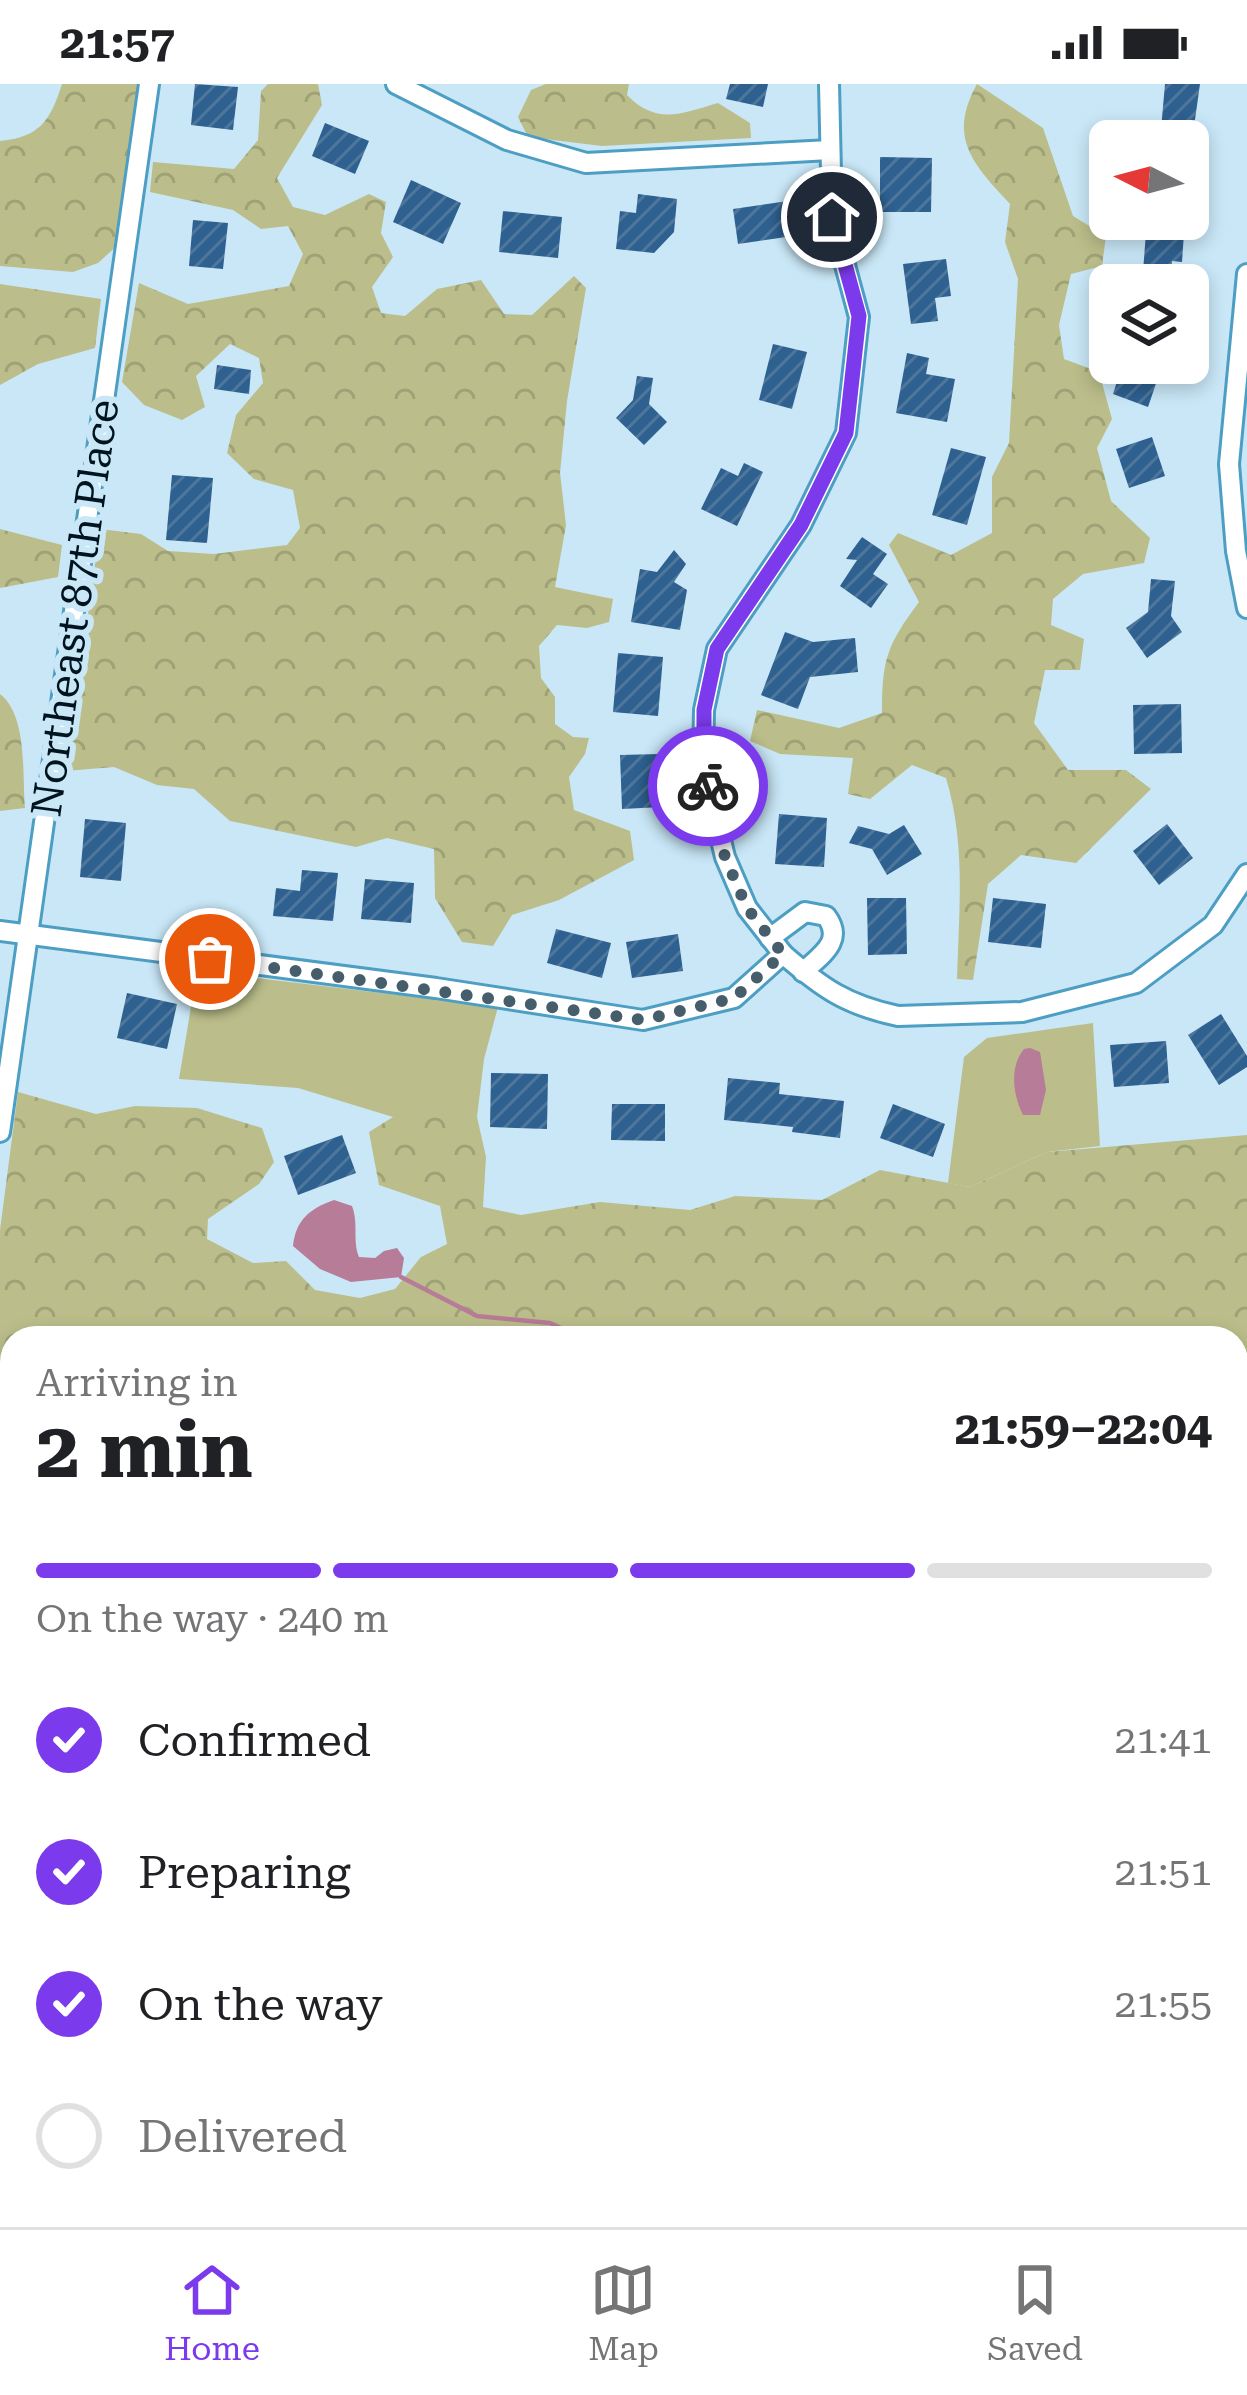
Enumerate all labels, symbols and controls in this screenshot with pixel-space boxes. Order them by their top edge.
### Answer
text: 21:57 [60,16,175,69]
north arrow [1089,120,1209,240]
map controls [1089,120,1209,384]
pin [781,166,883,268]
icon: home [799,184,865,250]
button: layers [1089,264,1209,384]
street label: Northeast 87th Place [21,396,129,820]
courier [648,726,768,846]
icon: bike [675,753,741,819]
pin [159,908,261,1010]
icon: bag [177,926,243,992]
text: Arriving in [36,1360,238,1406]
text: 21:59–22:04 [955,1402,1212,1455]
text: 2 min [36,1405,253,1496]
text: On the way · 240 m [36,1596,388,1642]
icon: check [36,1707,102,1773]
text: Confirmed [138,1714,371,1767]
text: 21:41 [1115,1717,1212,1763]
icon: check [36,1839,102,1905]
text: Preparing [138,1846,351,1899]
text: 21:51 [1115,1849,1212,1895]
icon: check [36,1971,102,2037]
text: On the way [138,1978,383,2031]
text: 21:55 [1115,1981,1212,2027]
text: Delivered [138,2110,347,2163]
tab: Home [164,2257,260,2368]
tab: Map [588,2257,659,2368]
tab: Saved [987,2257,1083,2368]

